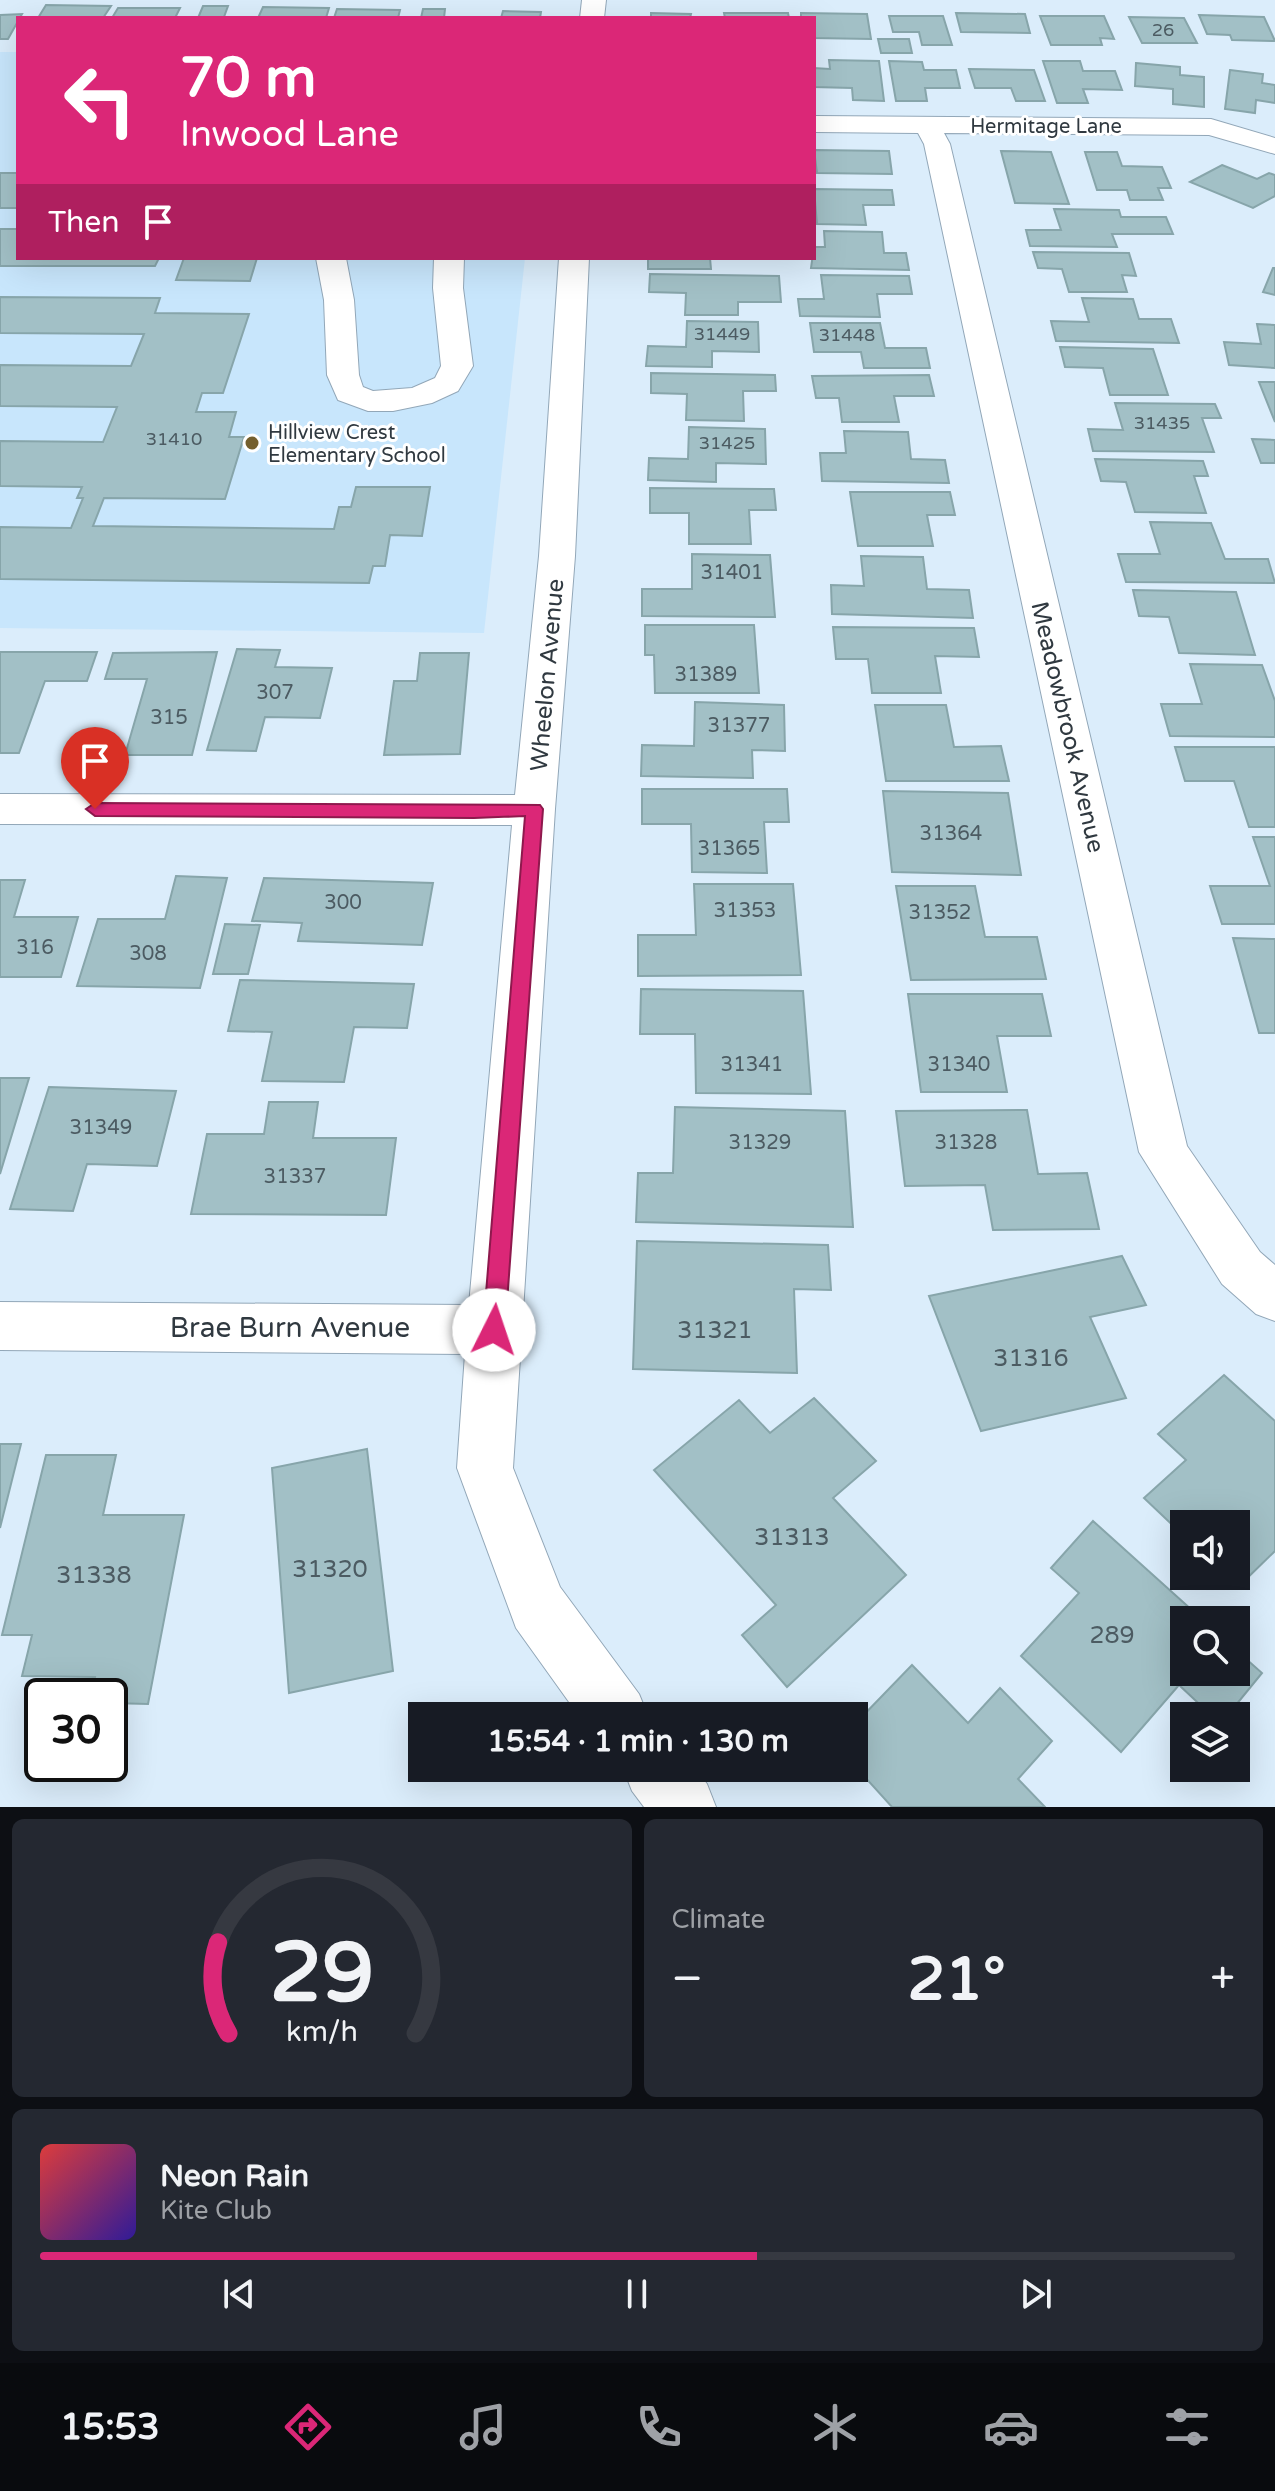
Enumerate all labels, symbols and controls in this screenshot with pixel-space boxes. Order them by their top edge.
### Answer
house number: 26 [1152,19,1174,41]
text: 70 m [180,45,316,112]
icon: left [48,48,152,152]
text: Inwood Lane [180,113,399,156]
street label: Hermitage Lane [970,115,1122,139]
icon: arrive [136,200,180,244]
text: Then [48,204,120,241]
house number: 31449 [694,323,750,345]
house number: 31448 [819,324,875,346]
house number: 31435 [1134,412,1190,434]
place label: Hillview Crest Elementary School [268,421,446,468]
house number: 31410 [146,428,202,450]
house number: 31425 [699,432,755,454]
marker: Hillview Crest Elementary School [243,434,261,452]
house number: 31401 [701,561,763,585]
street label: Wheelon Avenue [525,577,570,773]
street label: Meadowbrook Avenue [1024,599,1111,856]
house number: 31389 [675,663,737,687]
house number: 307 [256,681,294,705]
house number: 315 [150,706,188,730]
house number: 31377 [708,714,770,738]
pin [61,727,129,809]
icon: arrive [73,739,117,783]
house number: 31364 [920,822,982,846]
house number: 31365 [698,837,760,861]
house number: 300 [324,891,362,915]
house number: 31353 [714,899,776,923]
house number: 31352 [909,901,971,925]
house number: 316 [16,936,54,960]
house number: 308 [129,942,167,966]
house number: 31341 [721,1053,783,1077]
house number: 31340 [928,1053,990,1077]
house number: 31349 [70,1116,132,1140]
house number: 31329 [729,1131,791,1155]
house number: 31328 [935,1131,997,1155]
house number: 31337 [264,1165,326,1189]
position arrow [452,1288,536,1372]
street label: Brae Burn Avenue [170,1311,410,1345]
house number: 31321 [677,1316,753,1345]
house number: 31316 [993,1344,1069,1373]
map controls [1170,1510,1250,1782]
button: sound [1170,1510,1250,1590]
house number: 31313 [754,1523,830,1552]
house number: 31320 [292,1555,368,1584]
house number: 31338 [56,1561,132,1590]
button: search [1170,1606,1250,1686]
house number: 289 [1089,1621,1135,1650]
speed limit sign: 30 [24,1678,128,1782]
button: layers [1170,1702,1250,1782]
text: 15:54 · 1 min · 130 m [487,1723,789,1760]
text: Climate [672,1904,765,1935]
text: 29 [270,1924,374,2024]
text: 21° [908,1944,1006,2016]
text: − [672,1953,703,2006]
text: + [1210,1953,1235,2006]
text: km/h [286,2015,358,2049]
text: Neon Rain [160,2158,309,2195]
text: Kite Club [160,2195,272,2226]
icon: previous [217,2272,261,2316]
icon: pause [615,2272,659,2316]
icon: next [1014,2272,1058,2316]
icon: directions [280,2399,336,2455]
icon: music [455,2399,511,2455]
icon: phone [631,2399,687,2455]
icon: climate [807,2399,863,2455]
icon: car [983,2399,1039,2455]
icon: filters [1159,2399,1215,2455]
text: 15:53 [60,2406,160,2449]

